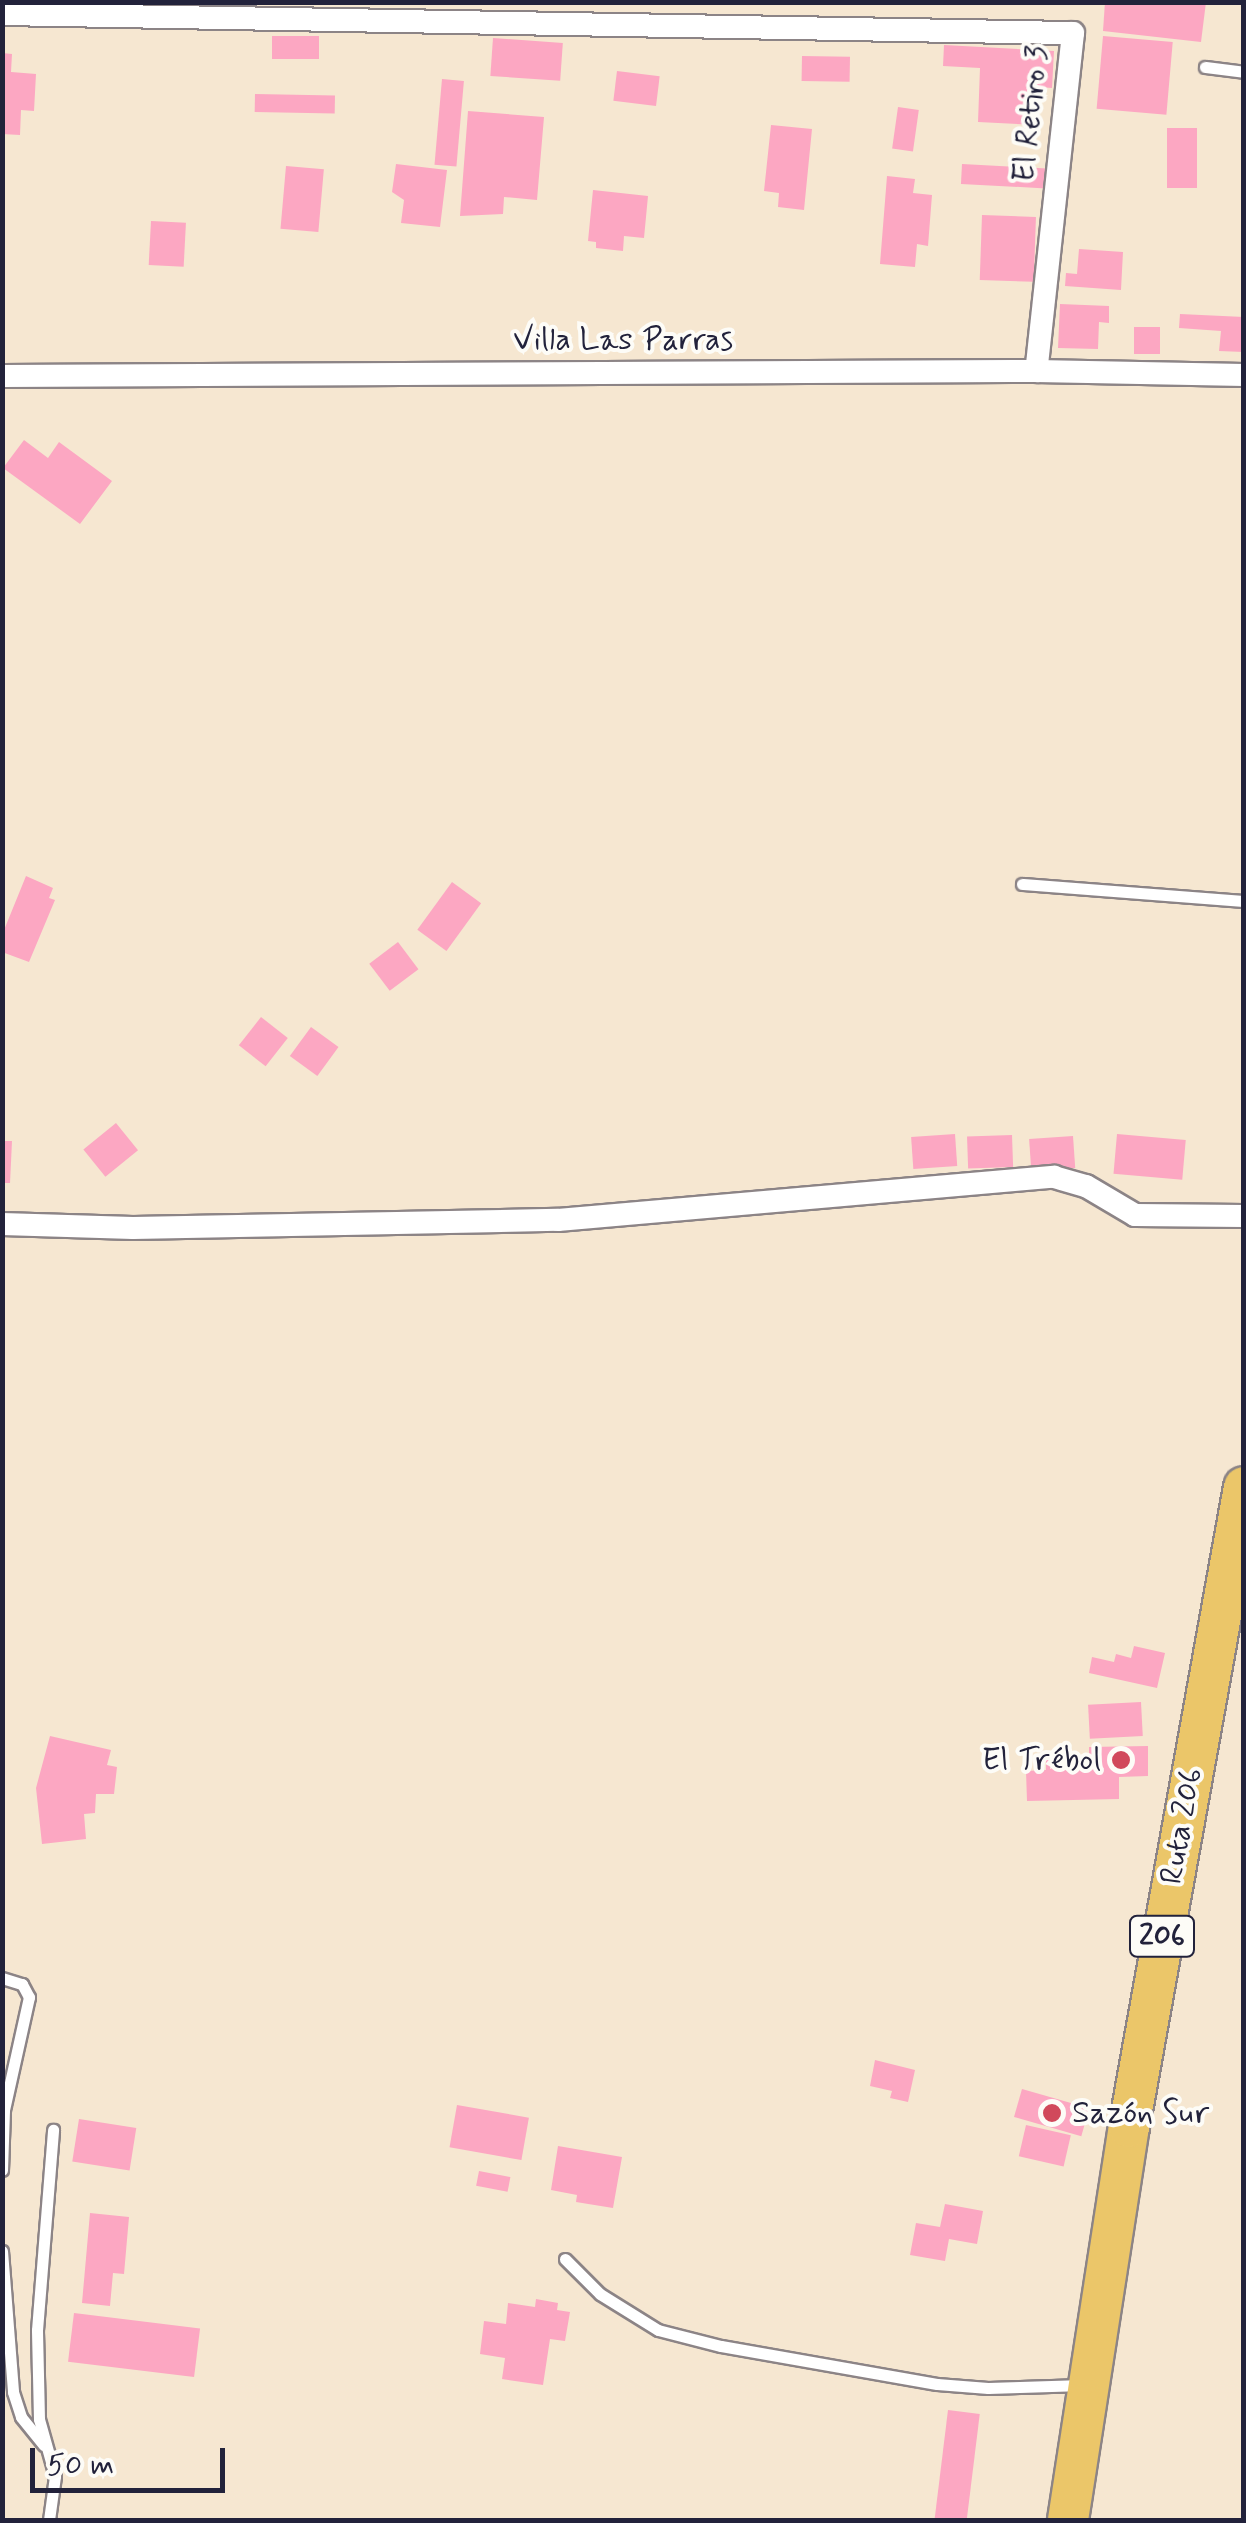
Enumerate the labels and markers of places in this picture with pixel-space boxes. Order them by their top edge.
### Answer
place label: El Trébol [987,1741,1101,1779]
marker: El Trébol [1110,1749,1132,1771]
place label: Sazón Sur [1072,2094,1208,2132]
marker: Sazón Sur [1041,2102,1063,2124]

